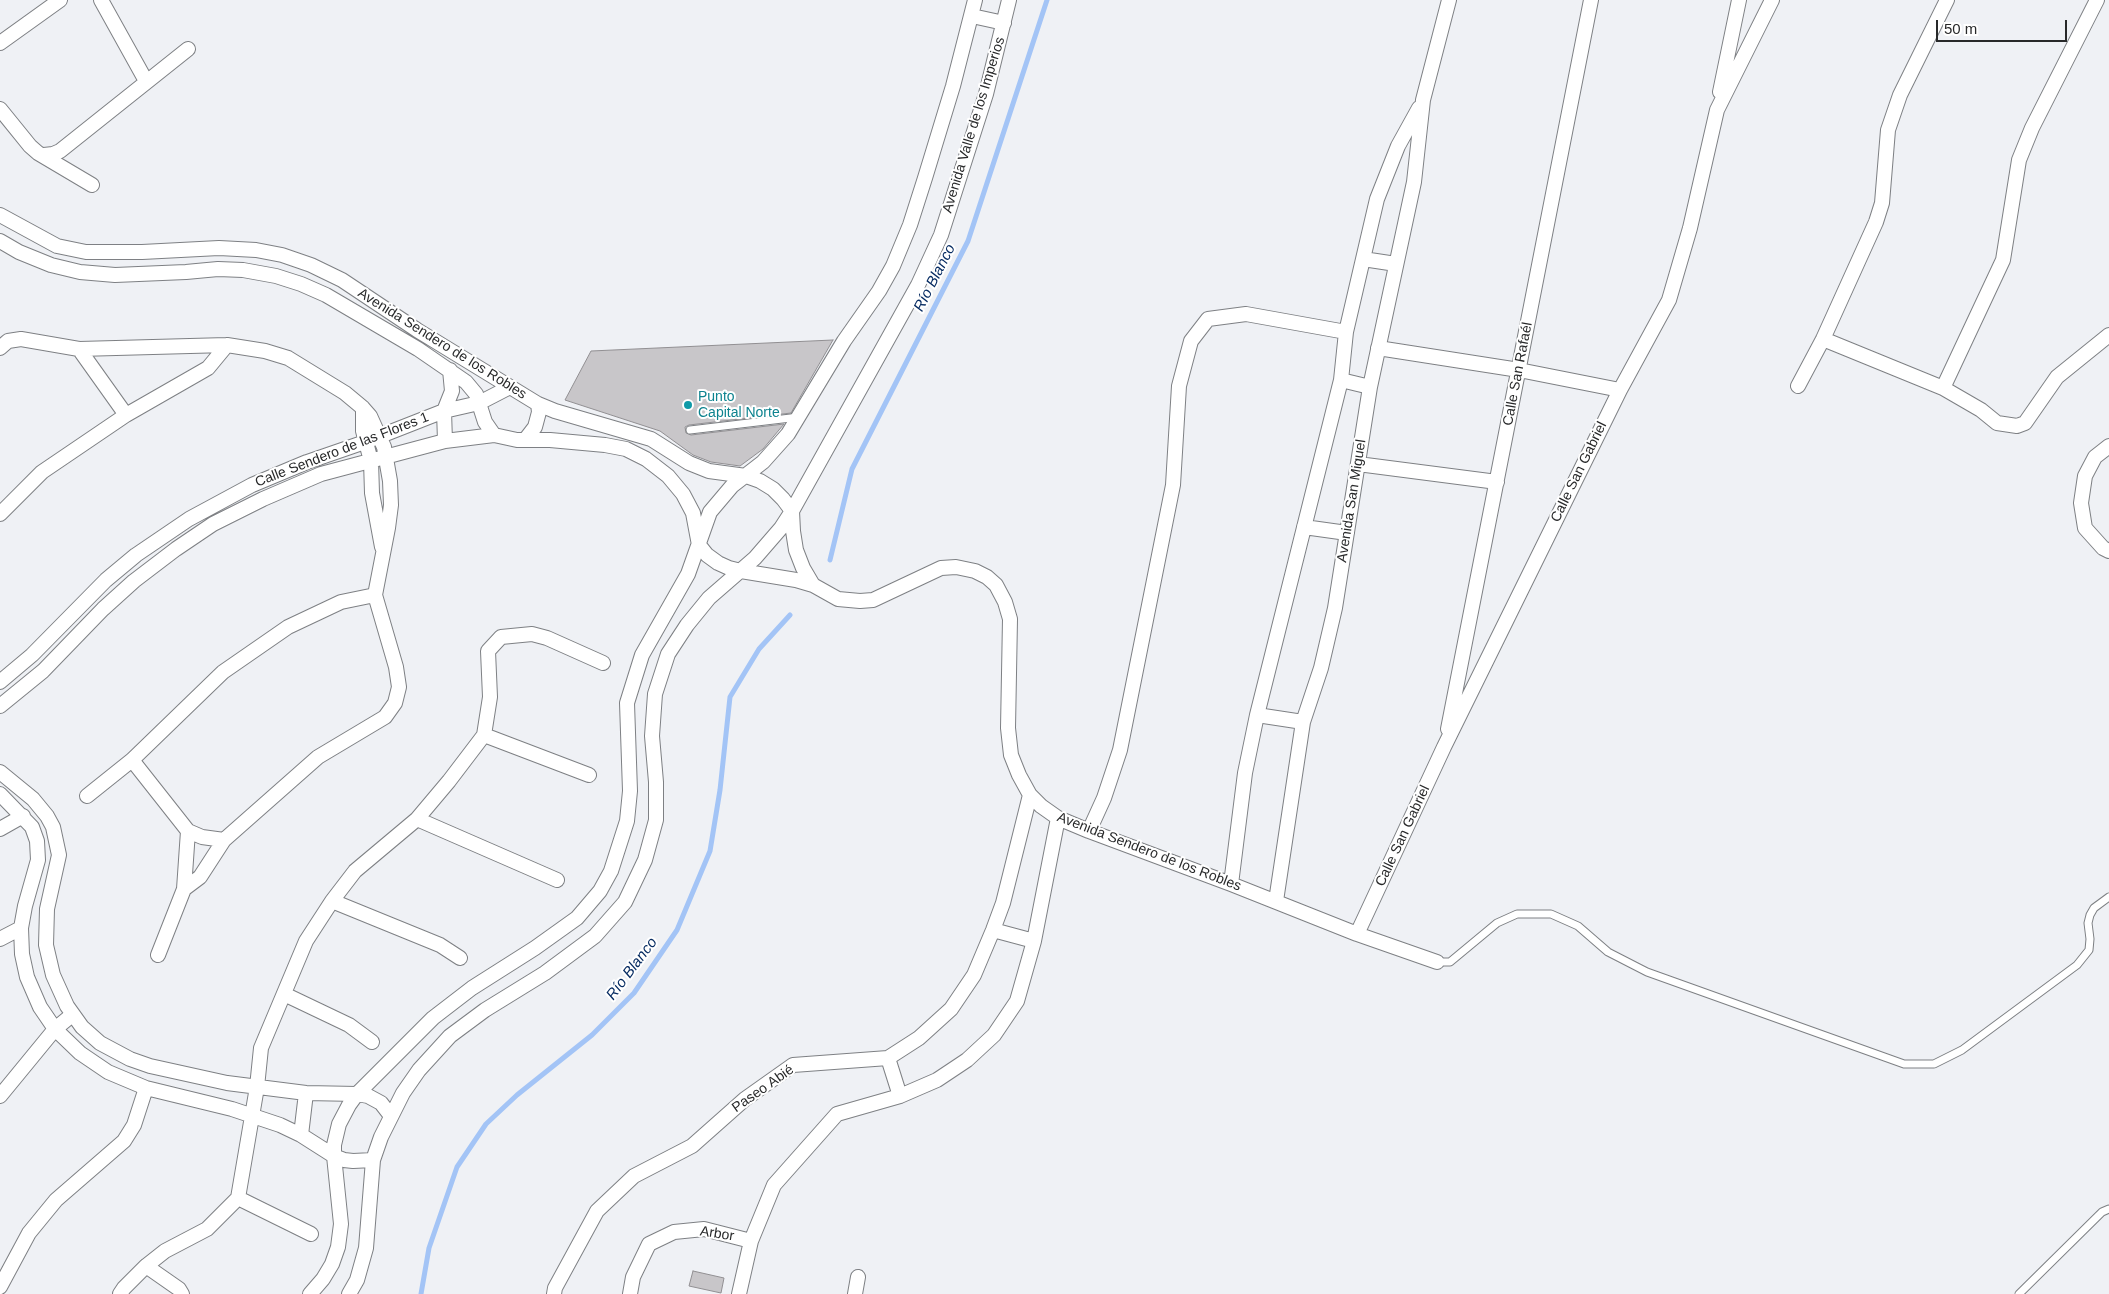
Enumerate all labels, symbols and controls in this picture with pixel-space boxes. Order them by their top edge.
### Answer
scale bar [1939,10,2070,42]
text: 50 m [1944,20,1977,37]
street label: Avenida Valle de los Imperios [939,35,1009,215]
water label: Río Blanco [910,241,960,315]
street label: Avenida Sendero de los Robles [354,285,530,403]
street label: Calle San Rafaél [1500,321,1536,427]
place label: Punto Capital Norte [698,389,780,422]
marker: Punto Capital Norte [682,399,694,411]
street label: Calle Sendero de las Flores 1 [253,409,431,491]
street label: Calle San Gabriel [1547,419,1611,525]
street label: Avenida San Miguel [1334,438,1370,564]
street label: Calle San Gabriel [1372,783,1434,889]
street label: Avenida Sendero de los Robles [1055,809,1243,895]
water label: Río Blanco [603,934,661,1004]
street label: Paseo Abié [729,1062,797,1116]
street label: Arbor [699,1223,735,1245]

